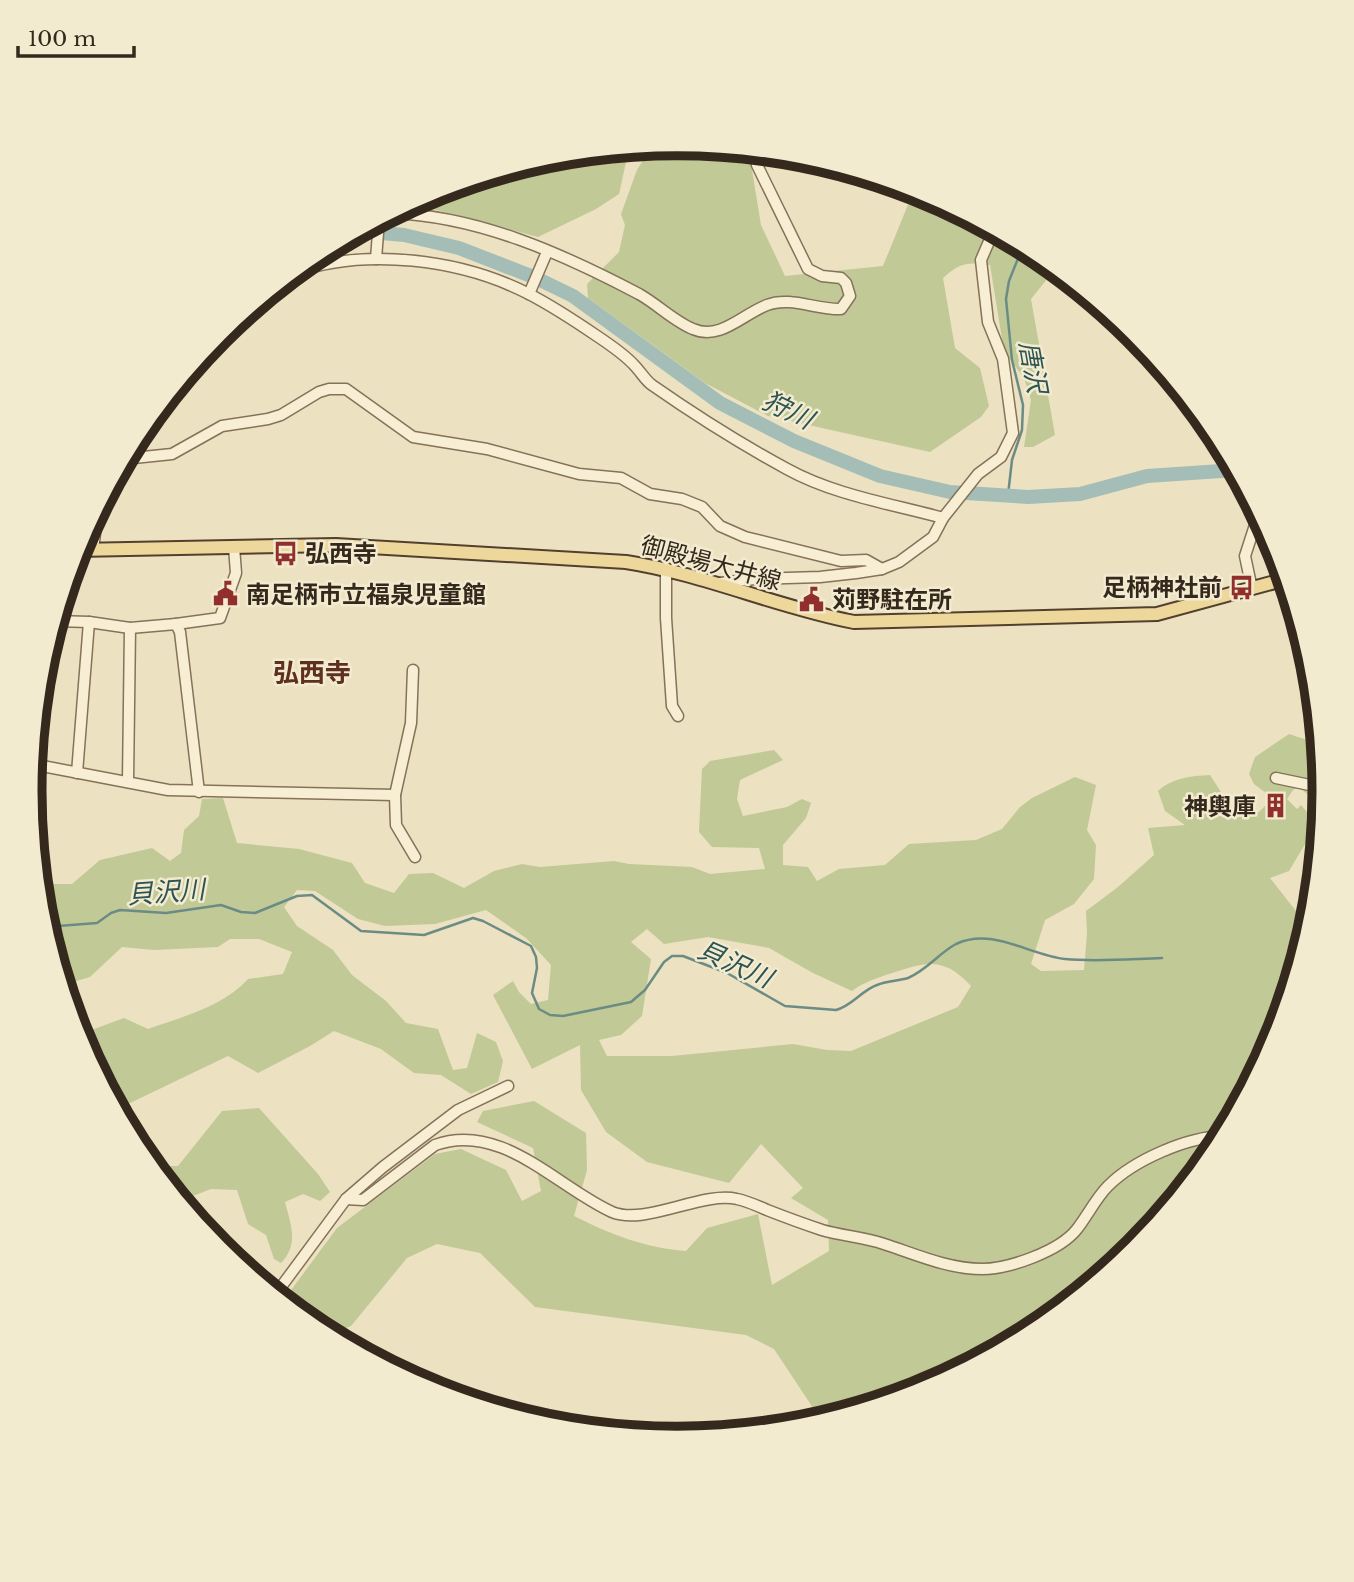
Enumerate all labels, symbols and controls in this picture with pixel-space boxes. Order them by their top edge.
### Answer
scale bar [18,14,133,58]
text: 100 m [28,26,96,52]
water label: 唐沢 [1013,339,1054,398]
water label: 狩川 [758,384,821,437]
street label: 御殿場大井線 [638,530,784,596]
bus stop icon: 弘西寺 [271,539,299,567]
place label: 弘西寺 [305,539,377,568]
place label: 足柄神社前 [1102,573,1222,602]
bus stop icon: 足柄神社前 [1228,573,1256,601]
public building icon: 南足柄市立福泉児童館 [212,580,240,608]
place label: 南足柄市立福泉児童館 [246,580,486,609]
public building icon: 苅野駐在所 [798,585,826,613]
place label: 苅野駐在所 [832,585,952,614]
district label: 弘西寺 [273,657,351,689]
place label: 神輿庫 [1184,792,1256,821]
building icon: 神輿庫 [1262,792,1290,820]
water label: 貝沢川 [126,873,209,911]
water label: 貝沢川 [693,934,780,996]

